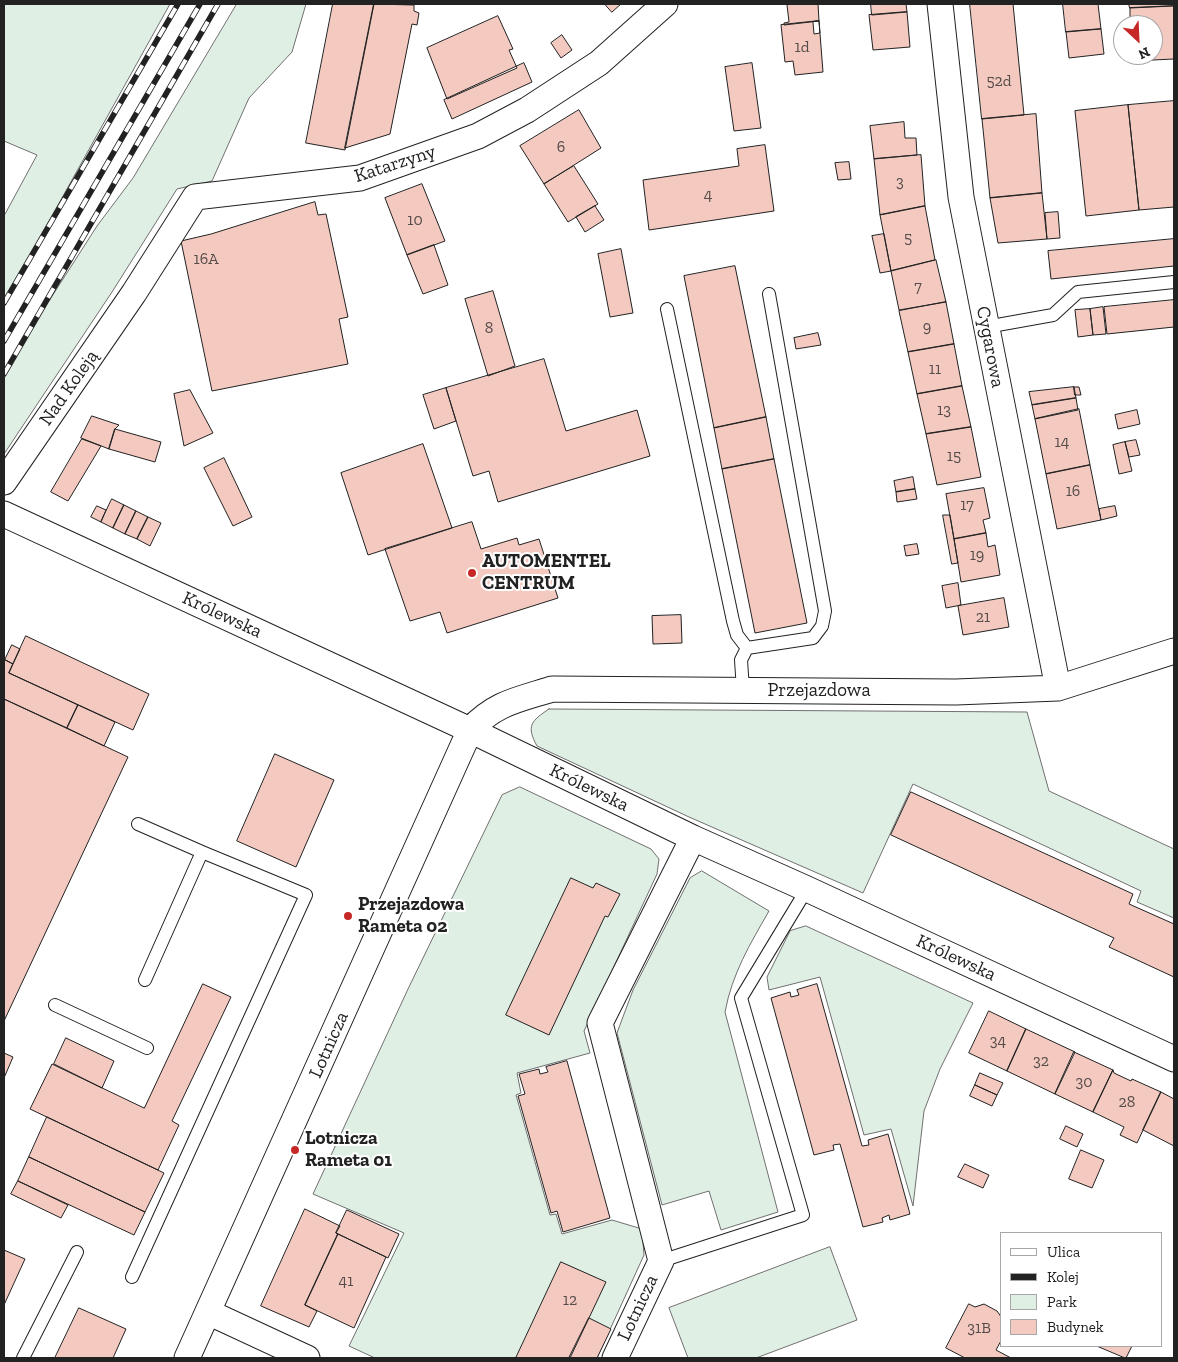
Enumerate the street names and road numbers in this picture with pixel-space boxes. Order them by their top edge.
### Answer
street label: Katarzyny [351,140,439,188]
street label: Cygarowa [971,304,1009,390]
street label: Nad Koleją [35,346,103,430]
street label: Królewska [178,587,266,643]
street label: Przejazdowa [767,680,871,702]
street label: Królewska [546,759,632,817]
street label: Królewska [912,930,1000,986]
street label: Lotnicza [304,1008,354,1082]
street label: Lotnicza [613,1271,663,1345]

